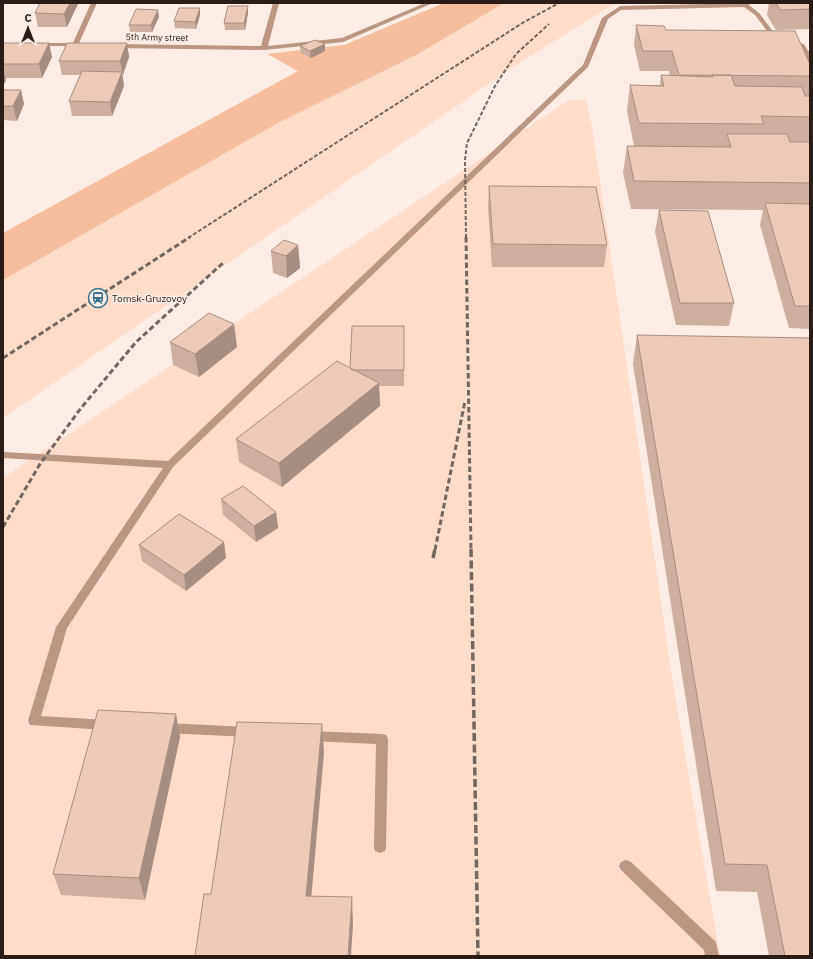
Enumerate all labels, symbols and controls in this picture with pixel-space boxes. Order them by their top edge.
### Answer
north arrow [8,8,48,48]
text: С [24,11,32,25]
street label: 5th Army street [125,31,189,43]
station icon: Tomsk-Gruzovoy [87,287,109,309]
place label: Tomsk-Gruzovoy [112,292,187,305]

